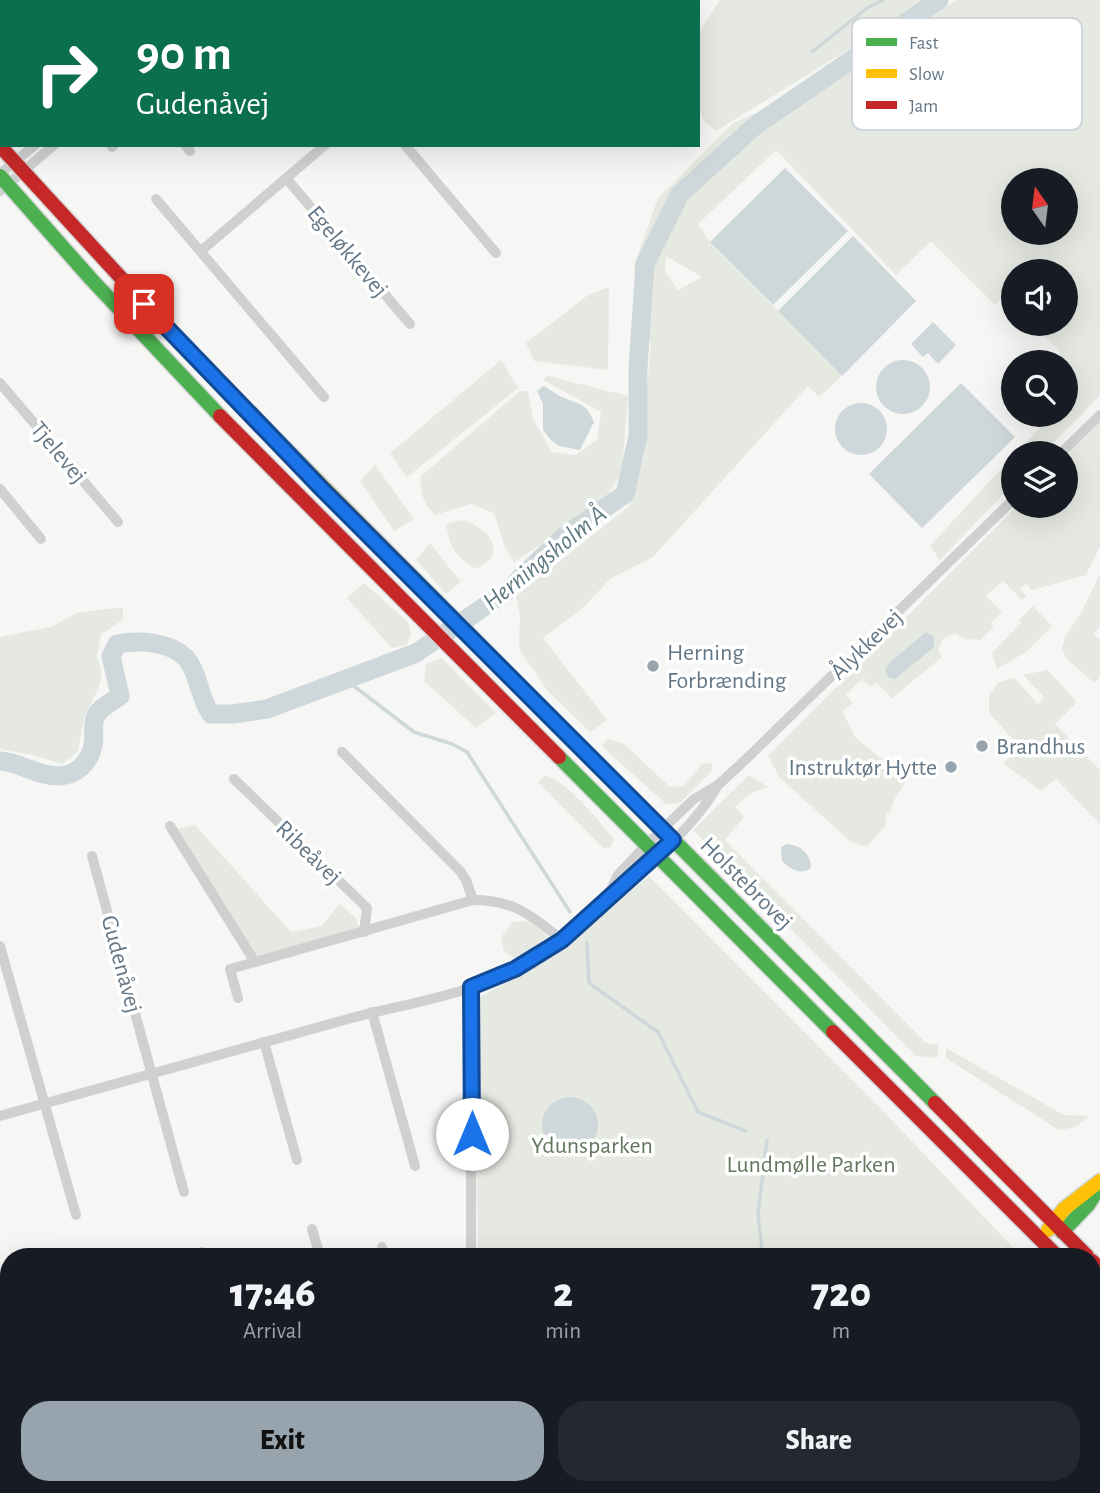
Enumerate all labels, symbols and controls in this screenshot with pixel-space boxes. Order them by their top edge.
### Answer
legend [852,18,1082,130]
icon: right [21,28,112,119]
text: 90 m [136,30,232,79]
text: Fast [909,34,939,53]
text: Slow [909,65,945,84]
text: Gudenåvej [136,88,269,120]
text: Jam [909,97,938,116]
north arrow [1001,168,1078,245]
map controls [1001,168,1078,518]
street label: Egeløkkevej [302,201,392,302]
button: sound [1001,259,1078,336]
pin [114,274,174,334]
icon: arrive [125,285,163,323]
button: search [1001,350,1078,427]
street label: Tjelevej [26,417,91,488]
button: layers [1001,441,1078,518]
water label: Herningsholm Å [477,499,611,615]
street label: Ålykkevej [825,603,907,685]
place label: Herning Forbrænding [667,641,787,693]
marker: Herning Forbrænding [645,658,661,674]
place label: Brandhus [996,735,1085,759]
marker: Brandhus [974,738,990,754]
place label: Instruktør Hytte [788,756,937,780]
marker: Instruktør Hytte [943,759,959,775]
street label: Ribeåvej [271,816,346,889]
street label: Holstebrovej [696,833,797,934]
street label: Gudenåvej [96,913,146,1016]
position arrow [435,1097,509,1171]
park label: Ydunsparken [531,1134,653,1158]
park label: Lundmølle Parken [726,1153,896,1177]
text: 17:46 [230,1272,315,1314]
text: 2 [553,1272,573,1314]
text: 720 [811,1272,871,1314]
text: Arrival [243,1320,302,1343]
text: min [545,1320,581,1343]
text: m [832,1320,850,1343]
button: Exit [21,1401,544,1481]
button: Share [558,1401,1080,1481]

